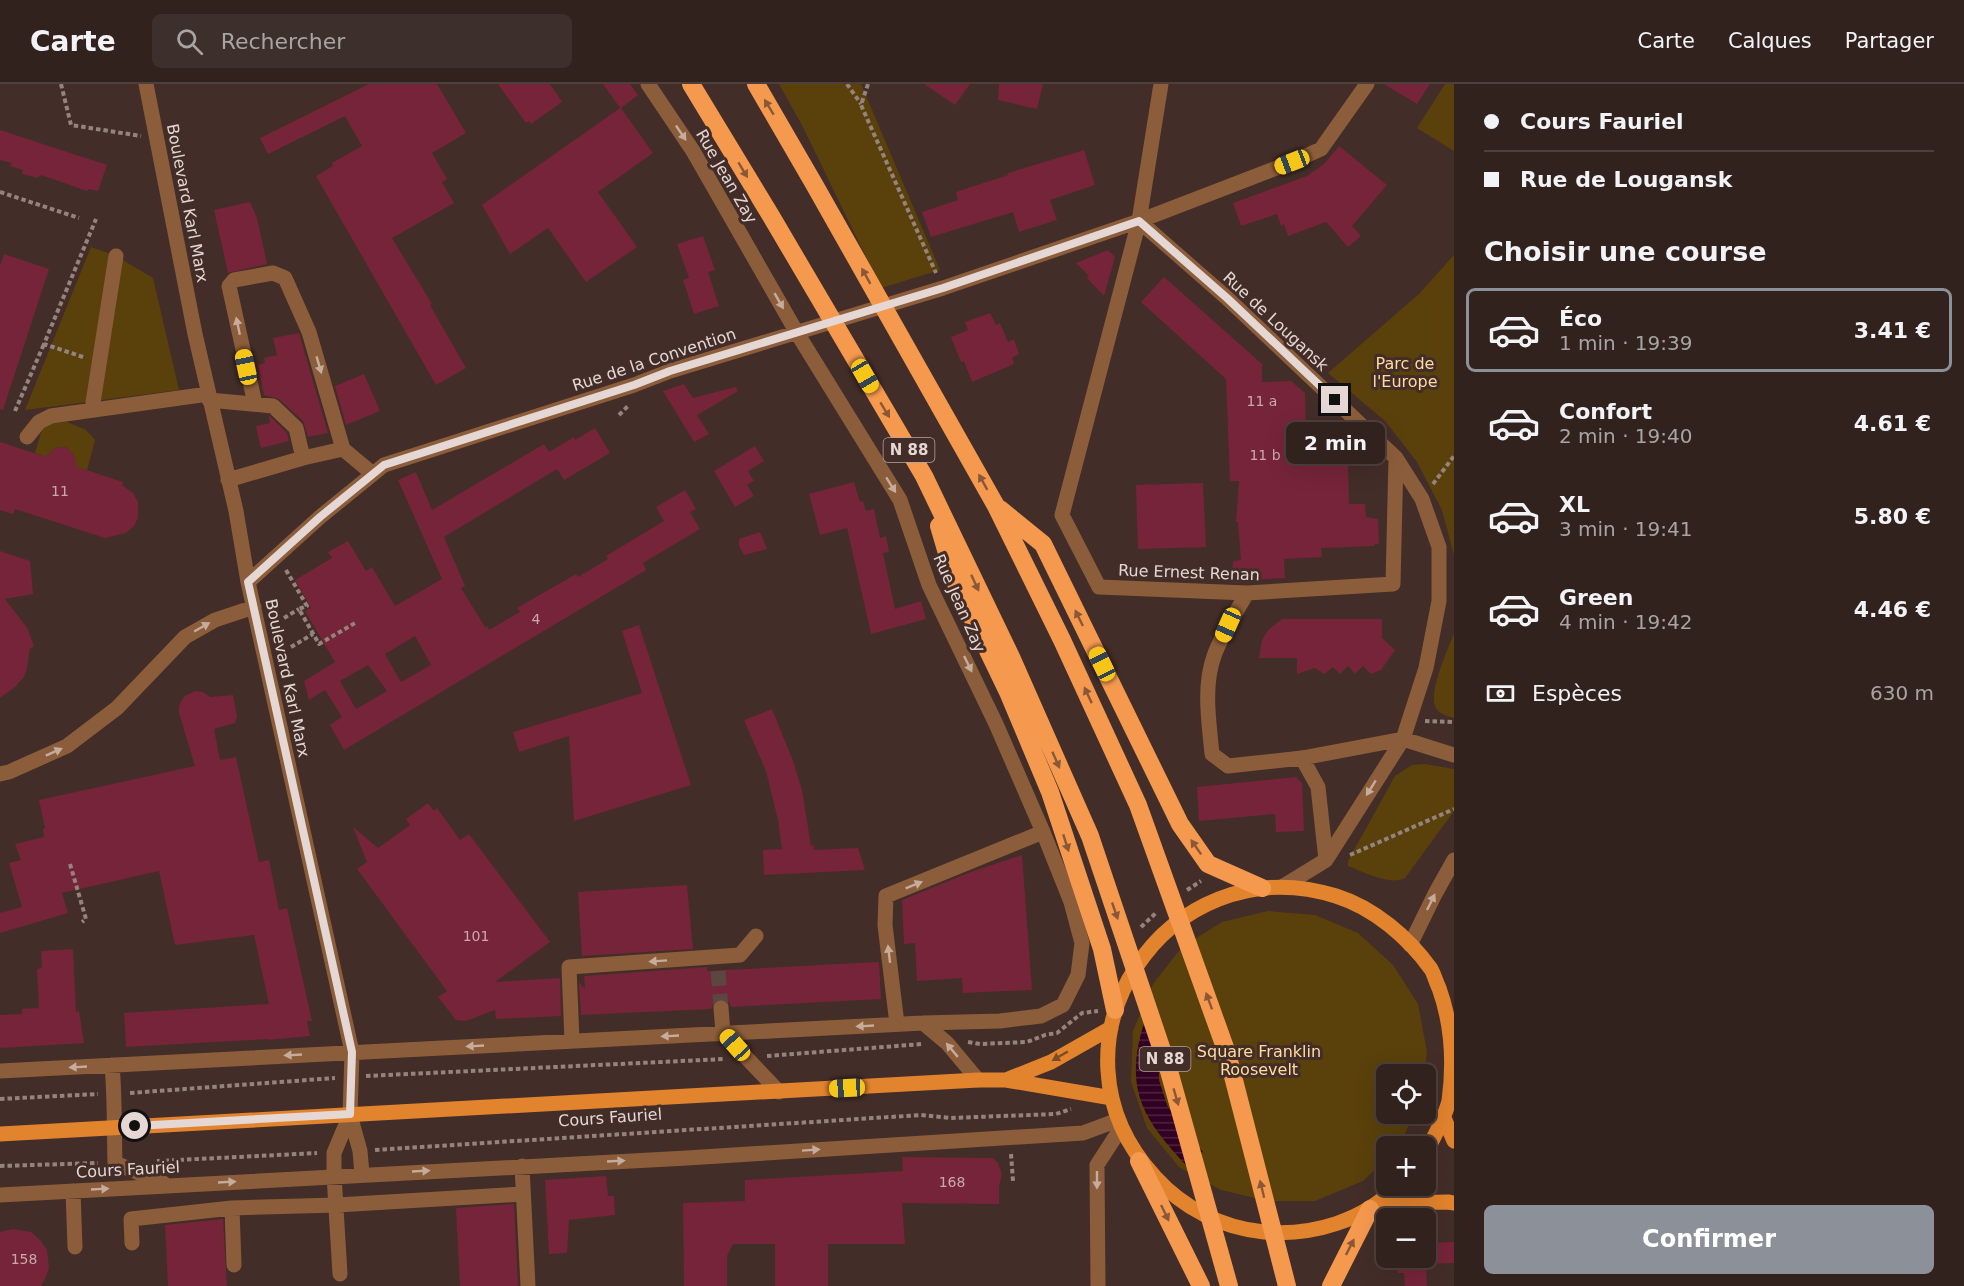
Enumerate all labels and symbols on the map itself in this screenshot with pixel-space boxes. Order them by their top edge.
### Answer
one-way arrow [764,98,774,115]
street label: Boulevard Karl Marx [163,122,212,284]
one-way arrow [675,124,687,140]
street label: Rue Jean Zay [692,126,761,227]
car [1272,147,1312,177]
one-way arrow [737,162,748,178]
one-way arrow [861,267,871,284]
street label: Rue de Lougansk [1219,268,1333,375]
one-way arrow [773,293,784,309]
one-way arrow [232,317,242,335]
street label: Rue de la Convention [570,324,738,395]
car [233,348,259,386]
park label: Parc de l'Europe [1372,354,1438,391]
car [848,356,882,396]
one-way arrow [315,357,324,375]
route end [1321,386,1348,413]
house number: 11 a [1247,393,1277,409]
one-way arrow [880,402,891,418]
callout: 2 min [1286,421,1384,463]
road number: N 88 [884,438,934,462]
house number: 11 b [1249,447,1281,463]
one-way arrow [978,474,988,491]
one-way arrow [886,477,897,494]
house number: 11 [51,483,69,499]
street label: Rue Jean Zay [929,551,990,655]
street label: Rue Ernest Renan [1118,561,1260,584]
one-way arrow [971,574,980,591]
street label: Boulevard Karl Marx [261,597,314,759]
car [1212,605,1244,645]
one-way arrow [1075,609,1084,626]
house number: 4 [532,611,541,627]
one-way arrow [194,622,211,632]
car [1086,644,1118,684]
one-way arrow [963,656,972,673]
one-way arrow [1083,686,1092,703]
one-way arrow [45,747,63,757]
one-way arrow [1052,751,1061,769]
one-way arrow [1366,780,1377,797]
one-way arrow [1062,834,1072,852]
one-way arrow [1190,840,1202,856]
one-way arrow [905,880,923,890]
one-way arrow [1426,893,1435,910]
one-way arrow [1111,902,1121,920]
house number: 101 [463,928,489,944]
one-way arrow [884,944,894,963]
one-way arrow [648,956,667,965]
one-way arrow [1203,992,1213,1010]
one-way arrow [855,1021,874,1030]
car [716,1026,754,1064]
one-way arrow [660,1031,679,1040]
one-way arrow [466,1041,485,1050]
one-way arrow [946,1042,959,1058]
park label: Square Franklin Roosevelt [1197,1042,1321,1079]
road number: N 88 [1140,1047,1190,1071]
one-way arrow [284,1051,303,1060]
one-way arrow [1052,1051,1068,1062]
one-way arrow [68,1063,87,1072]
car [829,1078,865,1098]
one-way arrow [1172,1088,1181,1106]
street label: Cours Fauriel [557,1104,663,1131]
route start [121,1112,148,1139]
one-way arrow [801,1145,820,1154]
street label: Cours Fauriel [76,1157,180,1182]
one-way arrow [607,1157,626,1166]
one-way arrow [412,1167,431,1176]
one-way arrow [1092,1170,1102,1189]
house number: 168 [939,1174,965,1190]
one-way arrow [217,1177,236,1186]
one-way arrow [1257,1179,1266,1197]
one-way arrow [91,1184,110,1194]
one-way arrow [1160,1205,1170,1222]
one-way arrow [1346,1239,1355,1256]
house number: 158 [11,1251,37,1267]

